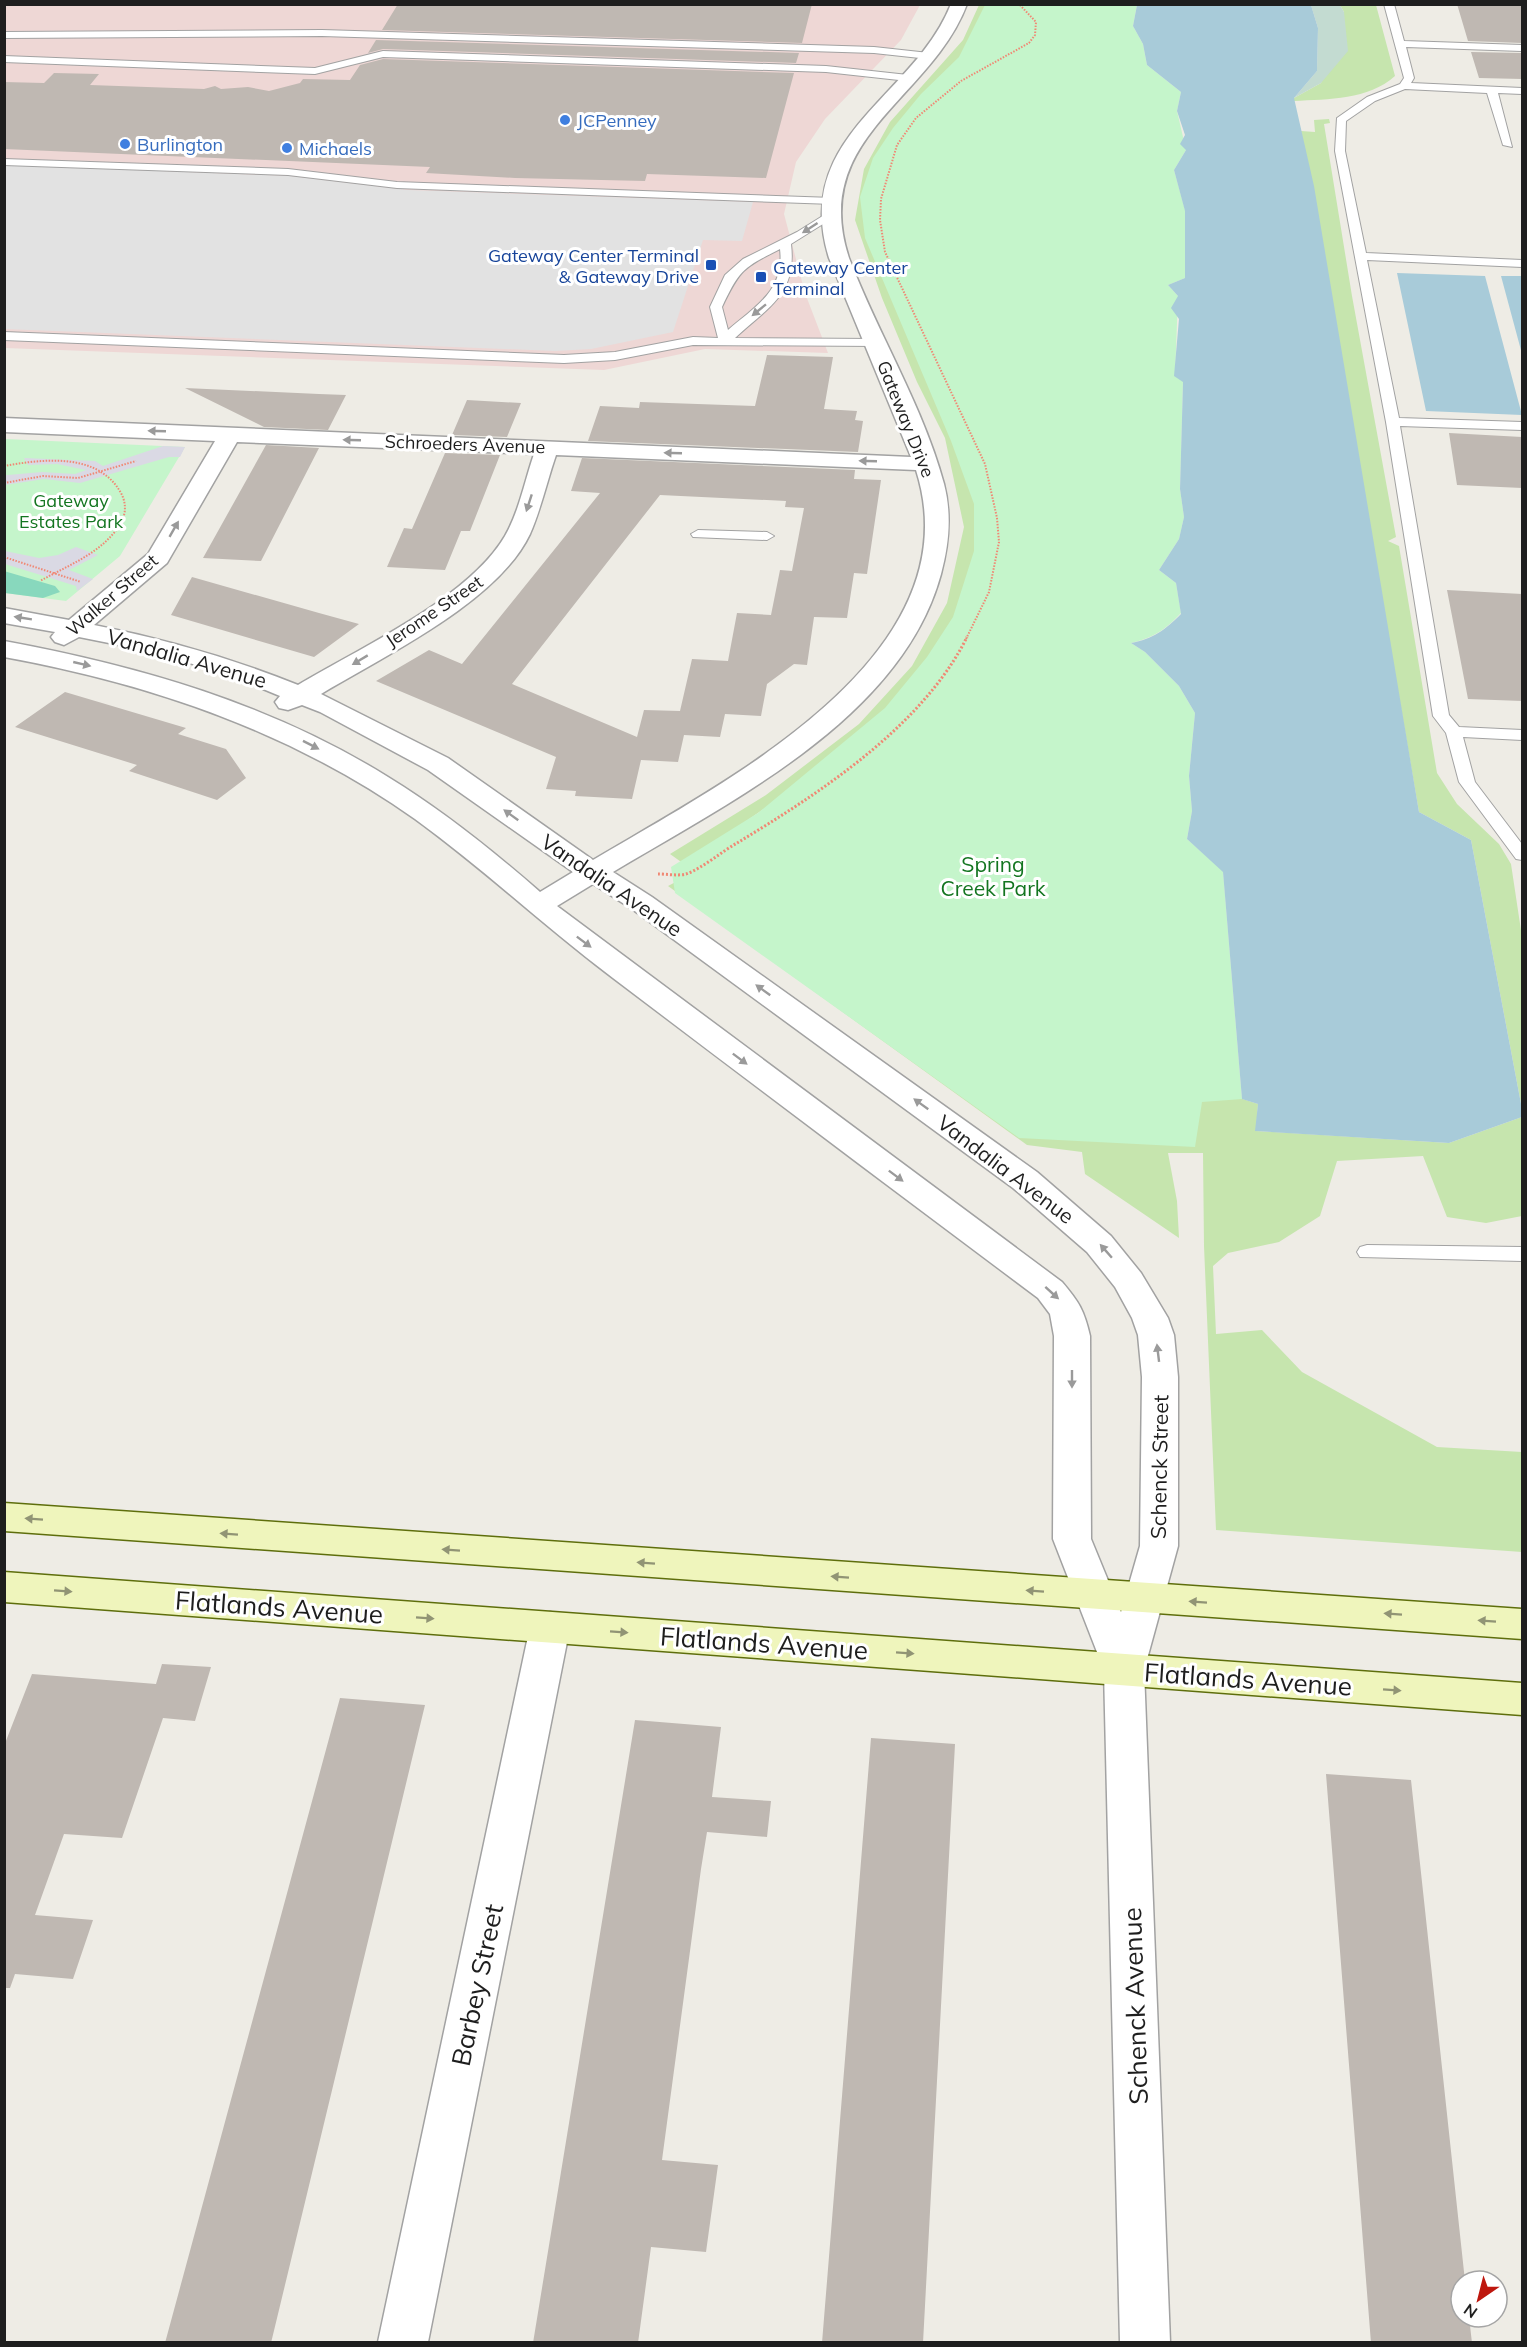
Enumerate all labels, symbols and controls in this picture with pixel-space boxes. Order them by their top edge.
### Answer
place label: JCPenney [577,109,657,132]
marker: JCPenney [558,113,572,127]
place label: Burlington [137,133,223,156]
marker: Burlington [118,137,132,151]
place label: Michaels [299,137,372,160]
marker: Michaels [280,141,294,155]
one-way arrow [802,223,818,234]
place label: Gateway Center Terminal & Gateway Drive [488,244,699,288]
place label: Gateway Center Terminal [773,256,908,300]
marker: Gateway Center Terminal & Gateway Drive [704,258,718,272]
marker: Gateway Center Terminal [754,270,768,284]
one-way arrow [751,304,767,317]
street label: Gateway Drive [872,357,940,481]
one-way arrow [148,427,167,436]
street label: Schroeders Avenue [384,430,546,458]
one-way arrow [343,435,362,444]
one-way arrow [663,449,682,458]
one-way arrow [858,457,877,466]
park label: Gateway Estates Park [19,489,124,533]
one-way arrow [523,494,533,512]
one-way arrow [169,520,179,537]
street label: Walker Street [61,549,163,641]
street label: Jerome Street [381,570,487,652]
one-way arrow [14,613,33,622]
street label: Vandalia Avenue [104,623,270,693]
one-way arrow [352,654,368,665]
one-way arrow [73,660,92,670]
one-way arrow [303,740,320,750]
one-way arrow [504,810,519,822]
street label: Vandalia Avenue [536,828,688,942]
park label: Spring Creek Park [940,851,1046,901]
one-way arrow [575,936,591,948]
one-way arrow [755,984,771,996]
one-way arrow [731,1053,747,1065]
one-way arrow [913,1098,929,1110]
street label: Vandalia Avenue [932,1109,1080,1229]
one-way arrow [888,1169,904,1182]
one-way arrow [1100,1244,1113,1259]
one-way arrow [1044,1286,1059,1300]
one-way arrow [1153,1343,1163,1362]
one-way arrow [1068,1370,1077,1389]
street label: Schenck Street [1145,1395,1173,1539]
one-way arrow [25,1514,44,1524]
one-way arrow [219,1529,238,1538]
one-way arrow [442,1545,461,1554]
one-way arrow [636,1559,655,1568]
one-way arrow [831,1572,850,1582]
street label: Flatlands Avenue [174,1583,384,1631]
one-way arrow [53,1586,72,1596]
one-way arrow [1025,1586,1044,1596]
one-way arrow [1189,1597,1208,1606]
one-way arrow [1383,1610,1402,1619]
one-way arrow [415,1613,434,1623]
one-way arrow [1477,1616,1496,1626]
street label: Flatlands Avenue [659,1619,869,1667]
one-way arrow [610,1628,629,1637]
one-way arrow [896,1649,915,1658]
street label: Flatlands Avenue [1143,1655,1353,1703]
one-way arrow [1383,1685,1402,1695]
street label: Barbey Street [444,1901,510,2069]
street label: Schenck Avenue [1115,1907,1155,2105]
north arrow [1449,2269,1509,2329]
text: N [1460,2300,1481,2323]

